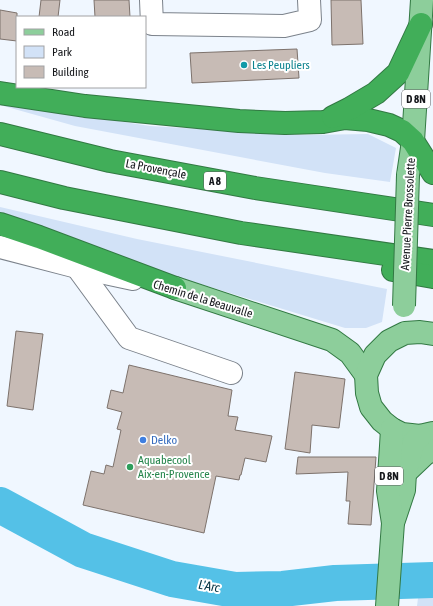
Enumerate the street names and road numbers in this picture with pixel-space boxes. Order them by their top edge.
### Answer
road number: D 8N [402,90,430,108]
street label: La Provençale [125,156,187,182]
street label: Avenue Pierre Brossolette [398,157,418,271]
road number: A 8 [204,172,226,190]
street label: Chemin de la Beauvalle [152,277,254,321]
road number: D 8N [375,467,403,485]

